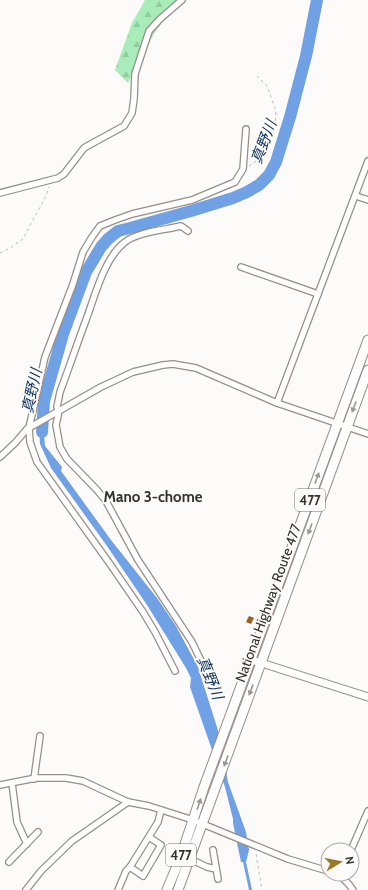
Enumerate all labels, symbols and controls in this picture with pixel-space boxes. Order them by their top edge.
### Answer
water label: 真野川 [248,116,281,166]
water label: 真野川 [19,365,46,415]
one-way arrow [351,401,357,413]
one-way arrow [315,472,321,484]
district label: Mano 3-chome [104,488,203,506]
road number: 477 [295,489,325,511]
street label: National Highway Route 477 [231,521,305,685]
one-way arrow [306,523,312,535]
water label: 真野川 [193,654,228,704]
one-way arrow [248,685,254,697]
one-way arrow [222,756,228,768]
one-way arrow [196,797,202,809]
north arrow [320,842,360,882]
road number: 477 [166,844,196,866]
text: N [342,855,357,865]

